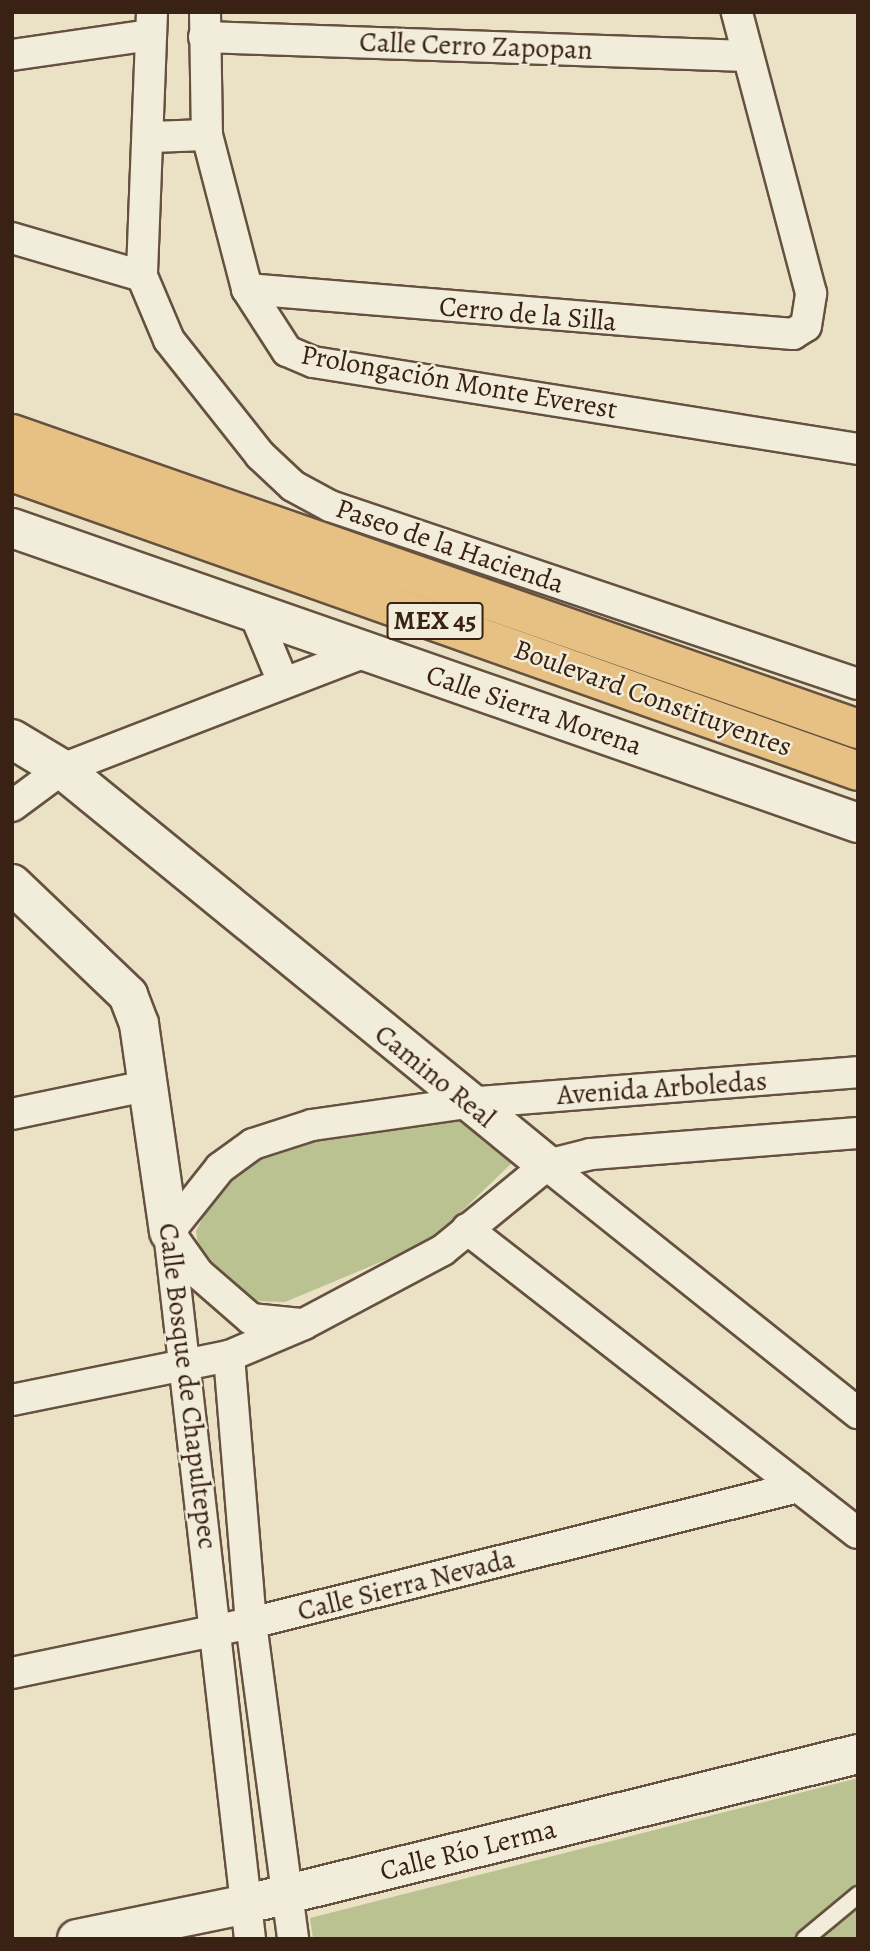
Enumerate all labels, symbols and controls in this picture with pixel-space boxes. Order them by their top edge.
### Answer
street label: Calle Cerro Zapopan [359,25,593,67]
street label: Cerro de la Silla [438,290,618,338]
street label: Prolongación Monte Everest [298,338,620,426]
street label: Paseo de la Hacienda [331,491,569,601]
road number: MEX 45 [386,598,484,643]
street label: Boulevard Constituyentes [510,632,796,764]
street label: Calle Sierra Morena [422,657,646,763]
street label: Camino Real [368,1017,502,1135]
street label: Avenida Arboledas [556,1064,768,1112]
street label: Calle Bosque de Chapultepec [151,1221,225,1551]
street label: Calle Sierra Nevada [294,1542,518,1628]
street label: Calle Río Lerma [376,1812,560,1888]

